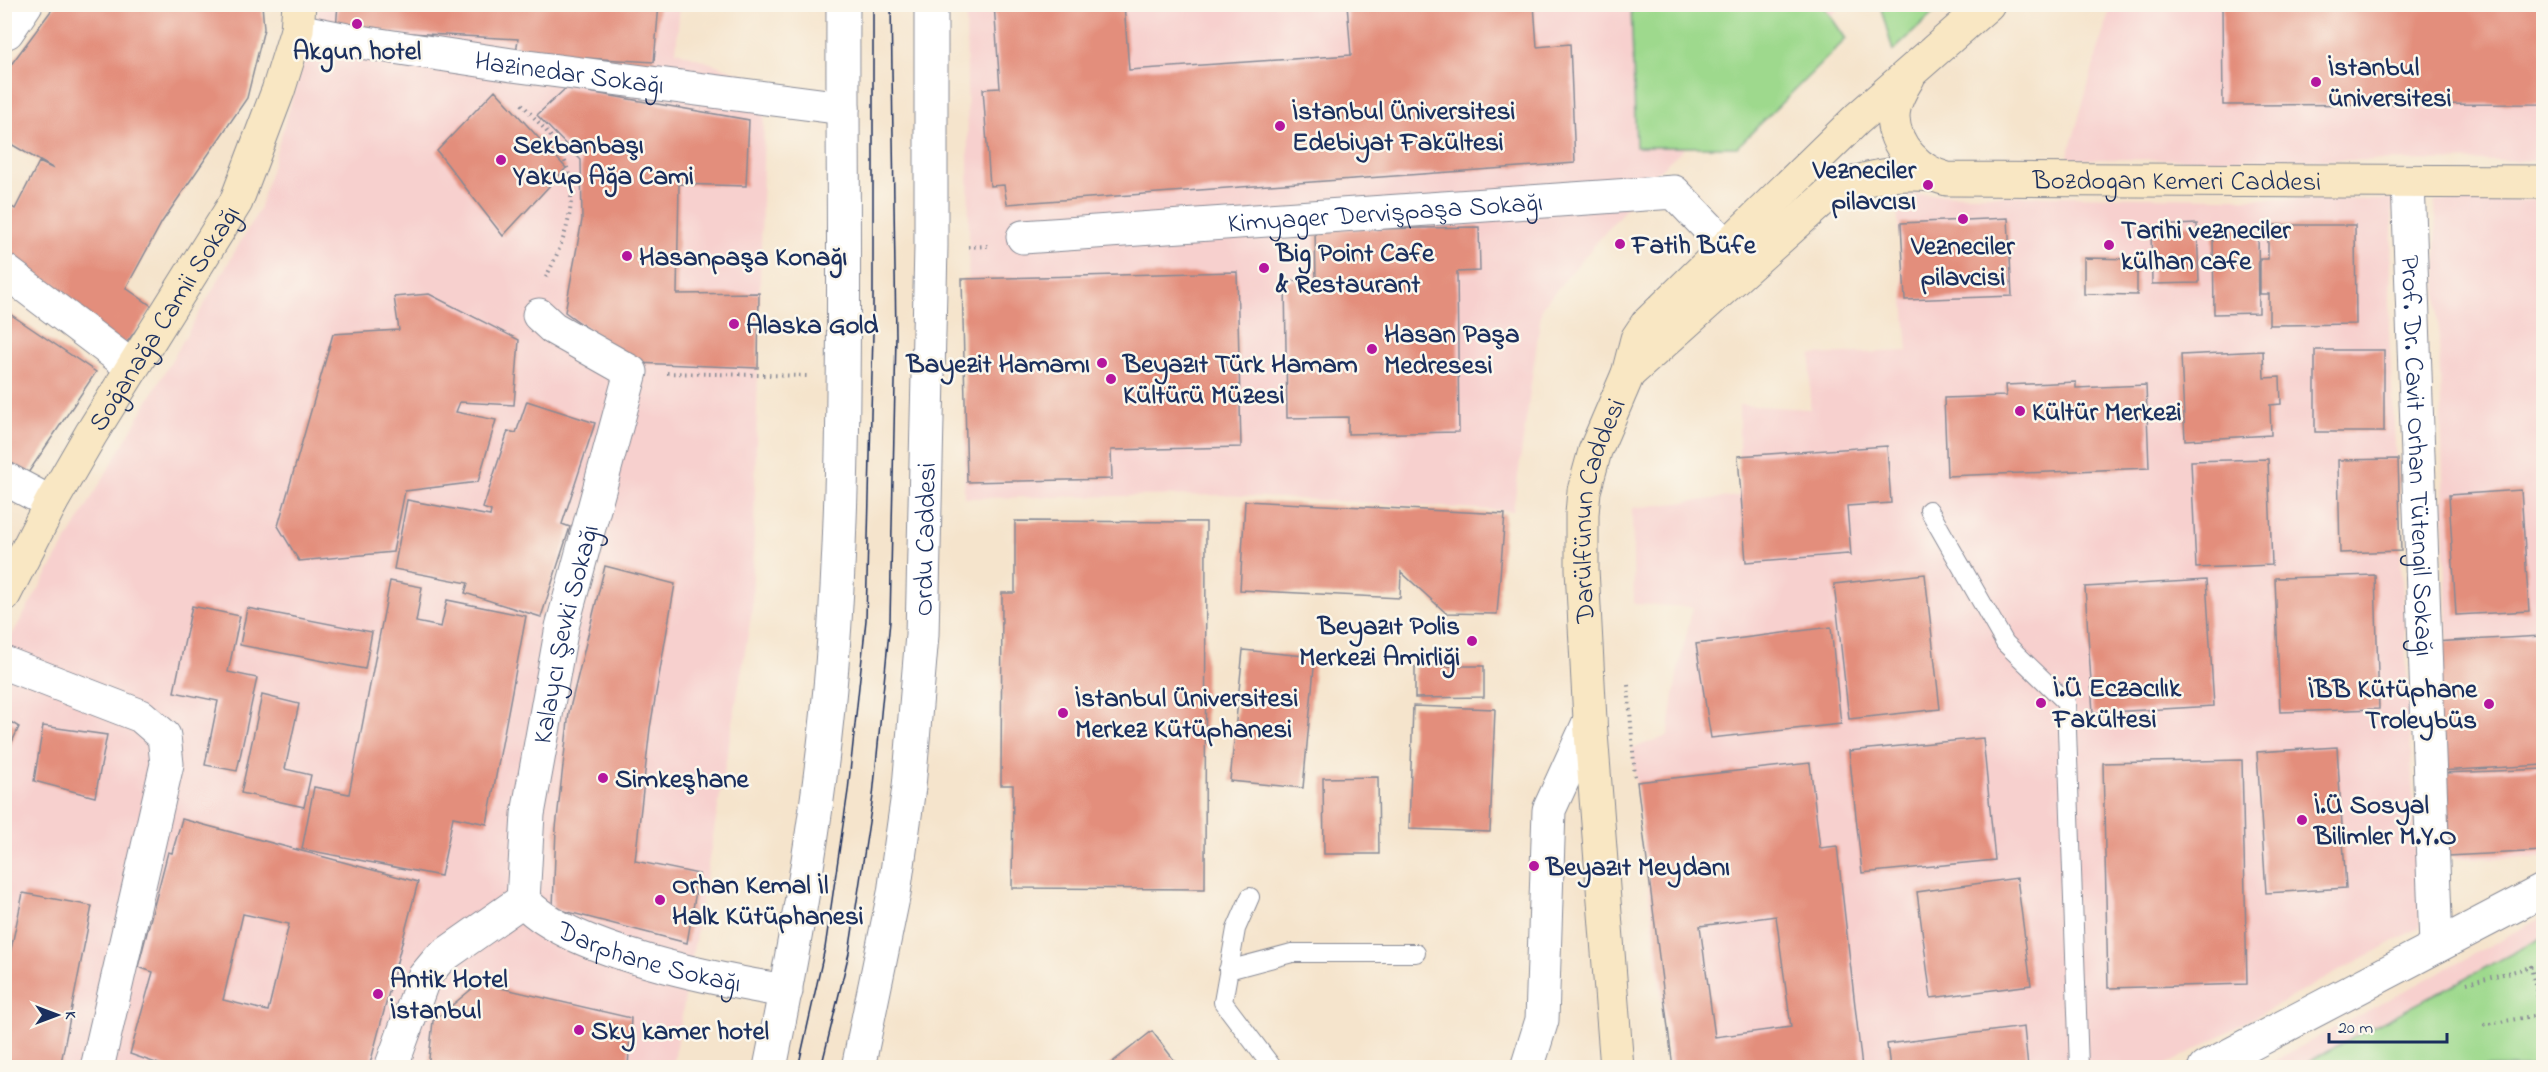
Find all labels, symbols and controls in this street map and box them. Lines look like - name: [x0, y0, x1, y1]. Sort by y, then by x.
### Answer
- marker: Akgun hotel: [350, 17, 364, 31]
- place label: Akgun hotel: [293, 33, 421, 73]
- street label: Hazinedar Sokağı: [472, 43, 666, 107]
- place label: İstanbul üniversitesi: [2328, 49, 2452, 119]
- marker: İstanbul üniversitesi: [2309, 75, 2323, 89]
- place label: İstanbul Üniversitesi Edebiyat Fakültesi: [1292, 93, 1515, 163]
- marker: İstanbul Üniversitesi Edebiyat Fakültesi: [1273, 119, 1287, 133]
- place label: Sekbanbaşı Yakup Ağa Cami: [512, 127, 694, 198]
- place label: Vezneciler pilavcısı: [1812, 152, 1917, 222]
- marker: Sekbanbaşı Yakup Ağa Cami: [494, 153, 508, 167]
- street label: Bozdogan Kemeri Caddesi: [2032, 162, 2321, 203]
- marker: Vezneciler pilavcısı: [1921, 178, 1935, 192]
- street label: Kimyager Dervişpaşa Sokağı: [1226, 184, 1544, 245]
- street label: Soğanağa Camii Sokağı: [80, 198, 251, 440]
- marker: Vezneciler pilavcisi: [1956, 212, 1970, 226]
- place label: Tarihi vezneciler külhan cafe: [2121, 212, 2291, 282]
- place label: Fatih Büfe: [1630, 227, 1757, 266]
- place label: Vezneciler pilavcisi: [1910, 228, 2015, 298]
- place label: Big Point Cafe & Restaurant: [1274, 235, 1435, 305]
- marker: Fatih Büfe: [1613, 237, 1627, 251]
- marker: Tarihi vezneciler külhan cafe: [2102, 238, 2116, 252]
- place label: Hasanpaşa Konağı: [639, 239, 847, 279]
- marker: Hasanpaşa Konağı: [620, 249, 634, 263]
- street label: Prof. Dr. Cavit Orhan Tütengil Sokağı: [2389, 254, 2442, 657]
- marker: Big Point Cafe & Restaurant: [1257, 261, 1271, 275]
- place label: Alaska Gold: [746, 307, 879, 346]
- place label: Hasan Paşa Medresesi: [1384, 316, 1520, 386]
- marker: Alaska Gold: [727, 317, 741, 331]
- marker: Hasan Paşa Medresesi: [1365, 342, 1379, 356]
- place label: Bayezit Hamamı: [905, 346, 1090, 385]
- place label: Beyazıt Türk Hamam Kültürü Müzesi: [1121, 346, 1358, 416]
- marker: Bayezit Hamamı: [1095, 356, 1109, 370]
- marker: Beyazıt Türk Hamam Kültürü Müzesi: [1104, 372, 1118, 386]
- street label: Darülfünun Caddesi: [1565, 393, 1637, 625]
- place label: Kültür Merkezi: [2032, 394, 2182, 433]
- marker: Kültür Merkezi: [2013, 404, 2027, 418]
- street label: Ordu Caddesi: [905, 462, 948, 617]
- street label: Kalaycı Şevki Sokağı: [524, 521, 611, 747]
- place label: Beyazıt Polis Merkezi Amirliği: [1299, 608, 1460, 679]
- marker: Beyazıt Polis Merkezi Amirliği: [1465, 634, 1479, 648]
- place label: İ.Ü Eczacılık Fakültesi: [2051, 670, 2182, 740]
- place label: İBB Kütüphane Troleybüs: [2308, 671, 2478, 741]
- place label: İstanbul Üniversitesi Merkez Kütüphanesi: [1075, 680, 1298, 750]
- marker: İ.Ü Eczacılık Fakültesi: [2034, 696, 2048, 710]
- marker: İBB Kütüphane Troleybüs: [2482, 697, 2496, 711]
- marker: İstanbul Üniversitesi Merkez Kütüphanesi: [1056, 706, 1070, 720]
- place label: Simkeşhane: [615, 761, 750, 800]
- marker: Simkeşhane: [596, 771, 610, 785]
- place label: İ.Ü Sosyal Bilimler M.Y.O: [2312, 787, 2457, 857]
- marker: İ.Ü Sosyal Bilimler M.Y.O: [2295, 813, 2309, 827]
- place label: Beyazıt Meydanı: [1544, 849, 1730, 888]
- marker: Beyazıt Meydanı: [1527, 859, 1541, 873]
- place label: Orhan Kemal İl Halk Kütüphanesi: [672, 867, 864, 937]
- marker: Orhan Kemal İl Halk Kütüphanesi: [653, 893, 667, 907]
- street label: Darphane Sokağı: [549, 912, 744, 1005]
- place label: Antik Hotel İstanbul: [390, 961, 508, 1031]
- north arrow: [27, 985, 87, 1045]
- marker: Antik Hotel İstanbul: [371, 987, 385, 1001]
- scale bar: [2329, 1006, 2448, 1044]
- text: K: [58, 1011, 82, 1020]
- place label: Sky kamer hotel: [591, 1013, 769, 1052]
- text: 20 m: [2338, 1016, 2373, 1042]
- marker: Sky kamer hotel: [572, 1023, 586, 1037]

